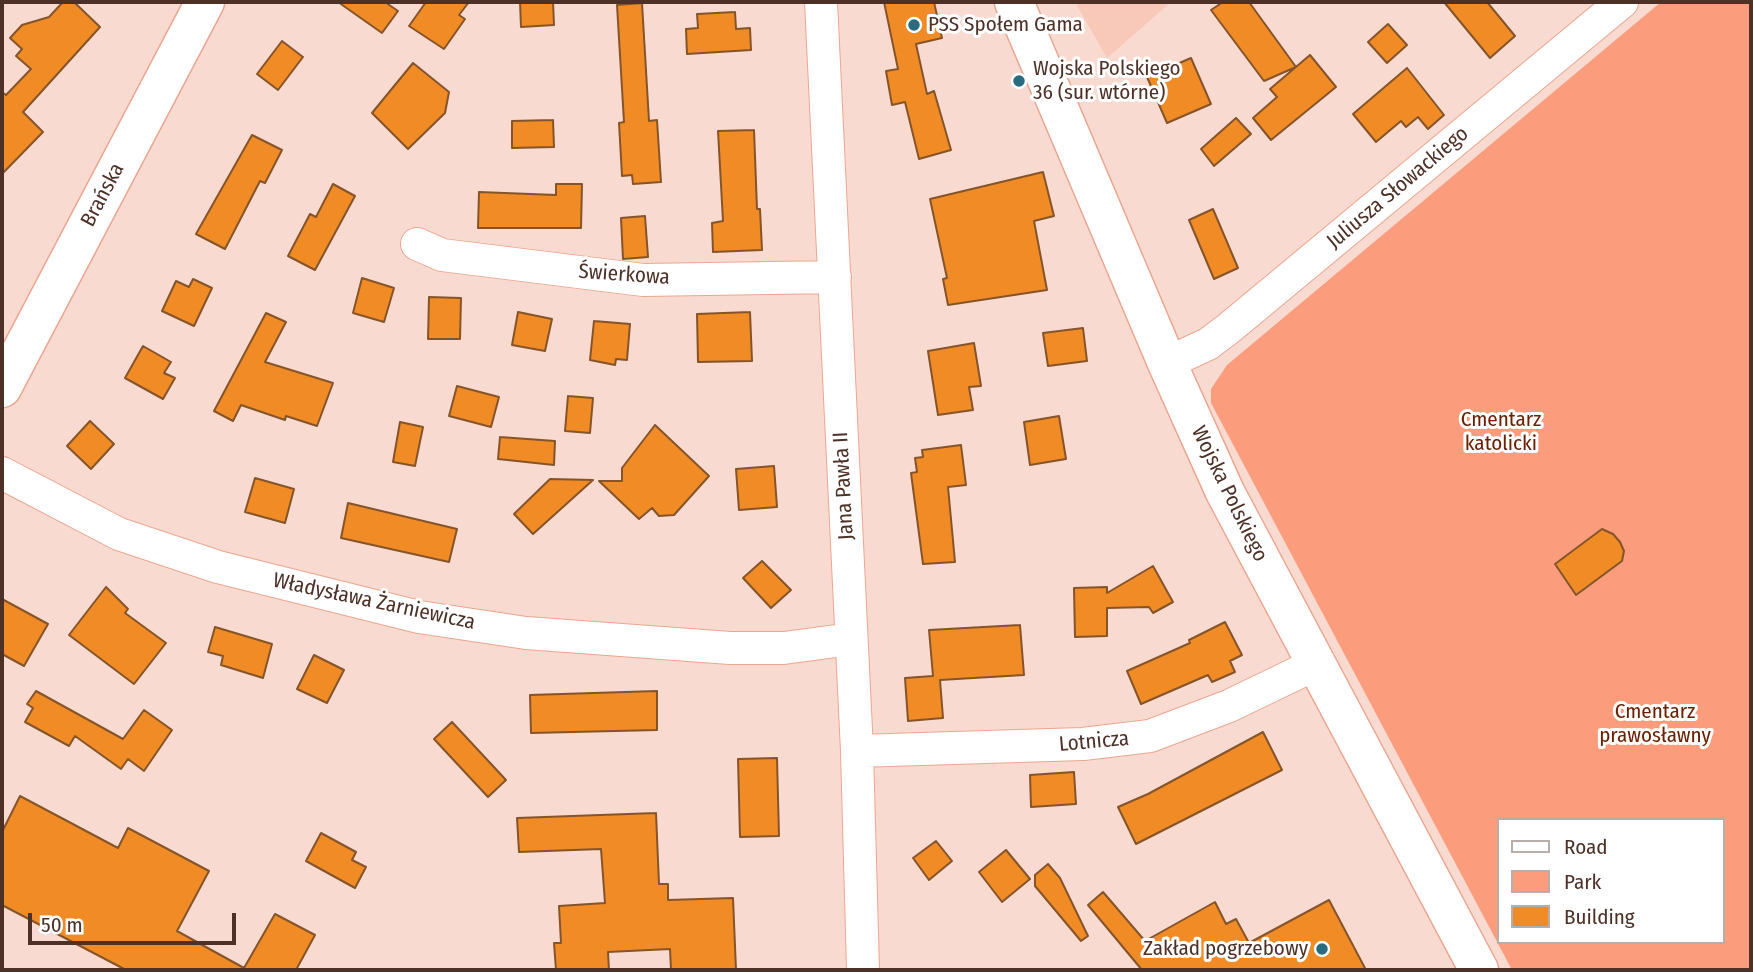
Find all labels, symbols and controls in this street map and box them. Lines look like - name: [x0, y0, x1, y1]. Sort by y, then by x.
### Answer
- place label: PSS Społem Gama: [928, 12, 1083, 38]
- marker: PSS Społem Gama: [906, 17, 922, 33]
- place label: Wojska Polskiego 36 (sur. wtórne): [1033, 56, 1180, 106]
- marker: Wojska Polskiego 36 (sur. wtórne): [1011, 73, 1027, 89]
- street label: Juliusza Słowackiego: [1322, 121, 1474, 255]
- street label: Brańska: [76, 159, 130, 231]
- street label: Świerkowa: [577, 259, 671, 291]
- park label: Cmentarz katolicki: [1461, 407, 1541, 457]
- street label: Wojska Polskiego: [1185, 422, 1273, 566]
- street label: Jana Pawła II: [829, 431, 859, 541]
- street label: Władysława Żarniewicza: [271, 568, 477, 636]
- park label: Cmentarz prawosławny: [1599, 699, 1711, 749]
- street label: Lotnicza: [1058, 726, 1130, 758]
- legend: [1498, 818, 1725, 944]
- text: Road: [1564, 834, 1608, 860]
- text: Park: [1564, 869, 1601, 895]
- scale bar: [32, 898, 240, 942]
- text: Building: [1564, 904, 1635, 930]
- text: 50 m: [41, 912, 83, 938]
- place label: Zakład pogrzebowy: [1143, 936, 1308, 962]
- marker: Zakład pogrzebowy: [1314, 941, 1330, 957]

